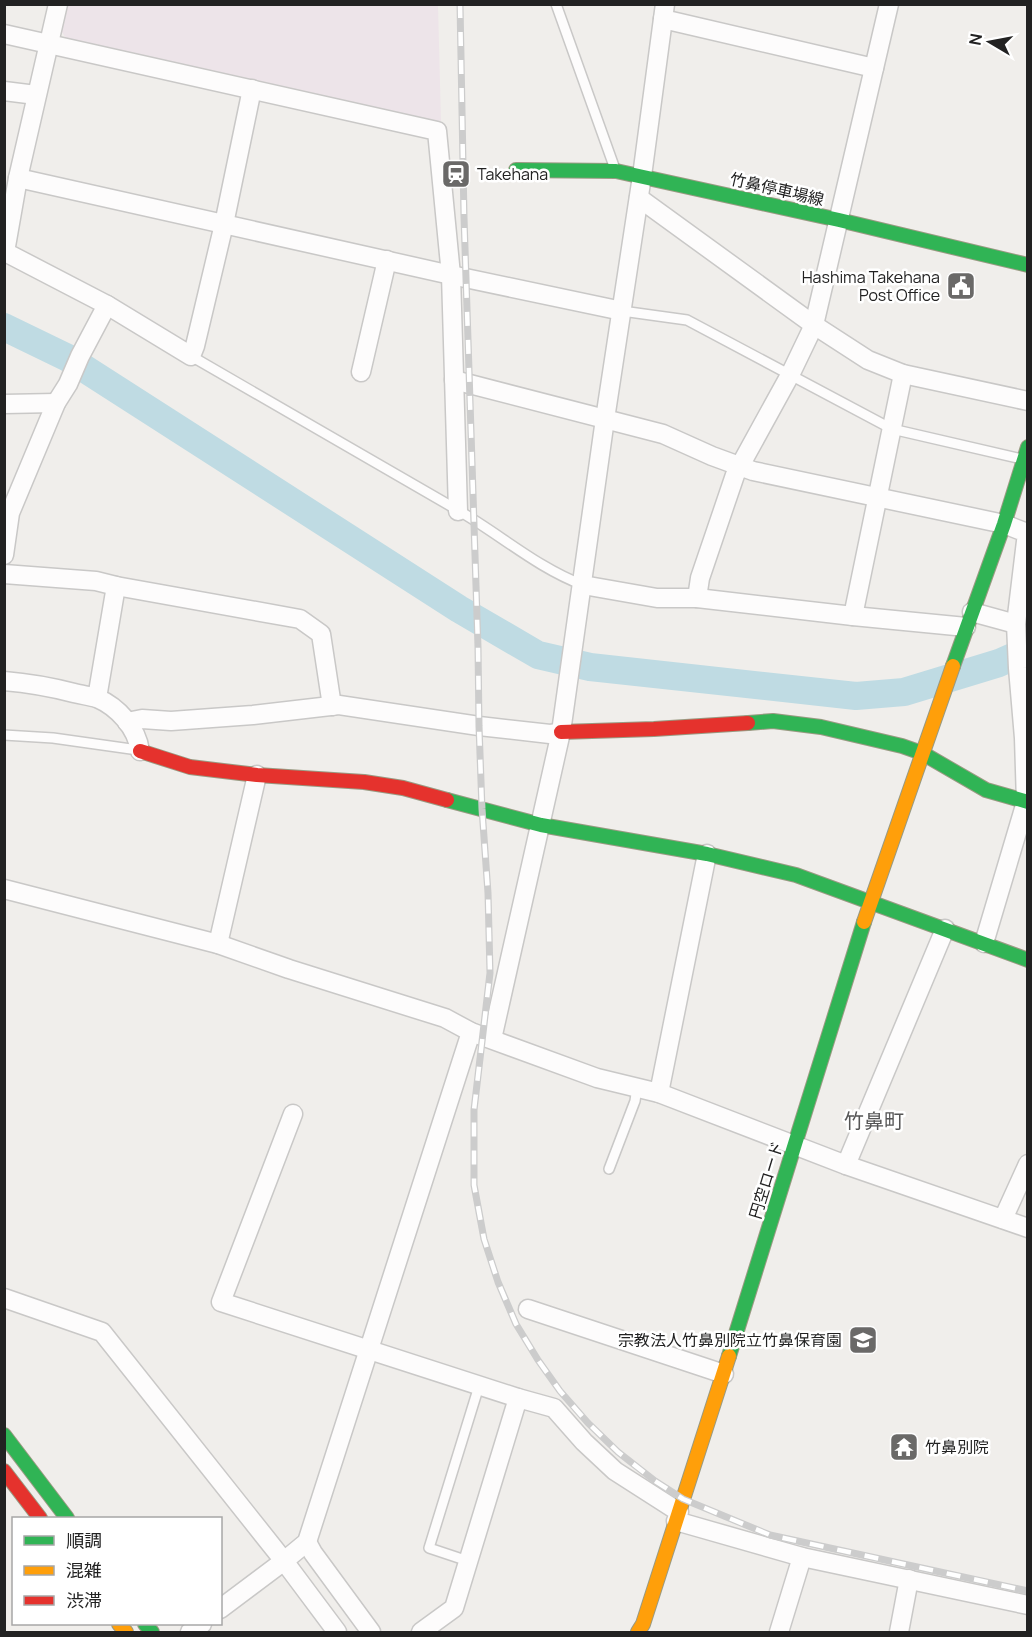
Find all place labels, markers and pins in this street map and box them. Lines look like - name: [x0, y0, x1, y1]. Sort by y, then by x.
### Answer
- station icon: Takehana: [440, 158, 472, 190]
- place label: Takehana: [477, 163, 548, 185]
- place label: Hashima Takehana Post Office: [802, 266, 940, 306]
- public building icon: Hashima Takehana Post Office: [945, 270, 977, 302]
- school or university icon: 宗教法人竹鼻別院立竹鼻保育園: [847, 1324, 879, 1356]
- place label: 宗教法人竹鼻別院立竹鼻保育園: [618, 1329, 842, 1351]
- temple icon: 竹鼻別院: [888, 1431, 920, 1463]
- place label: 竹鼻別院: [925, 1436, 989, 1458]

